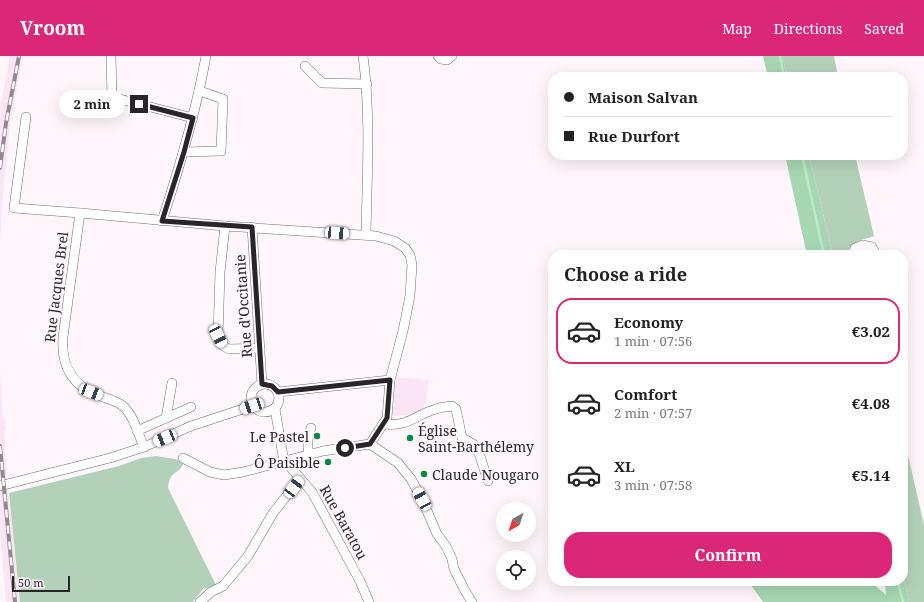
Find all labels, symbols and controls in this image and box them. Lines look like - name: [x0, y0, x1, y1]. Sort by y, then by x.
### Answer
- text: Vroom: [20, 15, 85, 41]
- text: Map: [722, 19, 752, 38]
- text: Directions: [774, 19, 842, 38]
- text: Saved: [864, 19, 904, 38]
- text: Maison Salvan: [588, 87, 698, 107]
- callout: 2 min: [59, 90, 125, 118]
- text: 2 min: [74, 95, 110, 113]
- route end: [130, 95, 148, 113]
- text: Rue Durfort: [588, 126, 680, 146]
- car: [325, 226, 349, 240]
- street label: Rue Jacques Brel: [40, 230, 72, 343]
- street label: Rue d'Occitanie: [230, 254, 256, 358]
- text: Choose a ride: [564, 262, 687, 286]
- text: Economy: [614, 312, 683, 332]
- icon: car: [566, 313, 602, 349]
- text: €3.02: [852, 321, 890, 341]
- car: [207, 323, 229, 349]
- text: 1 min · 07:56: [614, 332, 692, 350]
- car: [78, 382, 104, 402]
- text: Comfort: [614, 384, 677, 404]
- icon: car: [566, 385, 602, 421]
- text: €4.08: [852, 393, 890, 413]
- car: [239, 397, 265, 415]
- text: 2 min · 07:57: [614, 404, 692, 422]
- place label: Église Saint-Barthélemy: [418, 421, 534, 456]
- place label: Le Pastel: [250, 427, 310, 446]
- car: [152, 428, 178, 448]
- marker: Le Pastel: [312, 431, 322, 441]
- marker: Église Saint-Barthélemy: [405, 433, 415, 443]
- route start: [336, 439, 354, 457]
- place label: Ô Paisible: [254, 453, 320, 472]
- text: XL: [614, 456, 635, 476]
- marker: Ô Paisible: [323, 457, 333, 467]
- icon: car: [566, 457, 602, 493]
- place label: Claude Nougaro: [432, 465, 539, 484]
- text: €5.14: [852, 465, 890, 485]
- marker: Claude Nougaro: [419, 469, 429, 479]
- car: [282, 474, 306, 500]
- text: 3 min · 07:58: [614, 476, 692, 494]
- street label: Rue Baratou: [316, 481, 372, 563]
- car: [411, 486, 433, 512]
- north arrow: [496, 502, 536, 542]
- map controls: [496, 502, 536, 590]
- button: Confirm: [564, 532, 892, 578]
- button: locate: [496, 550, 536, 590]
- scale bar: [12, 574, 70, 593]
- text: 50 m: [18, 575, 44, 590]

